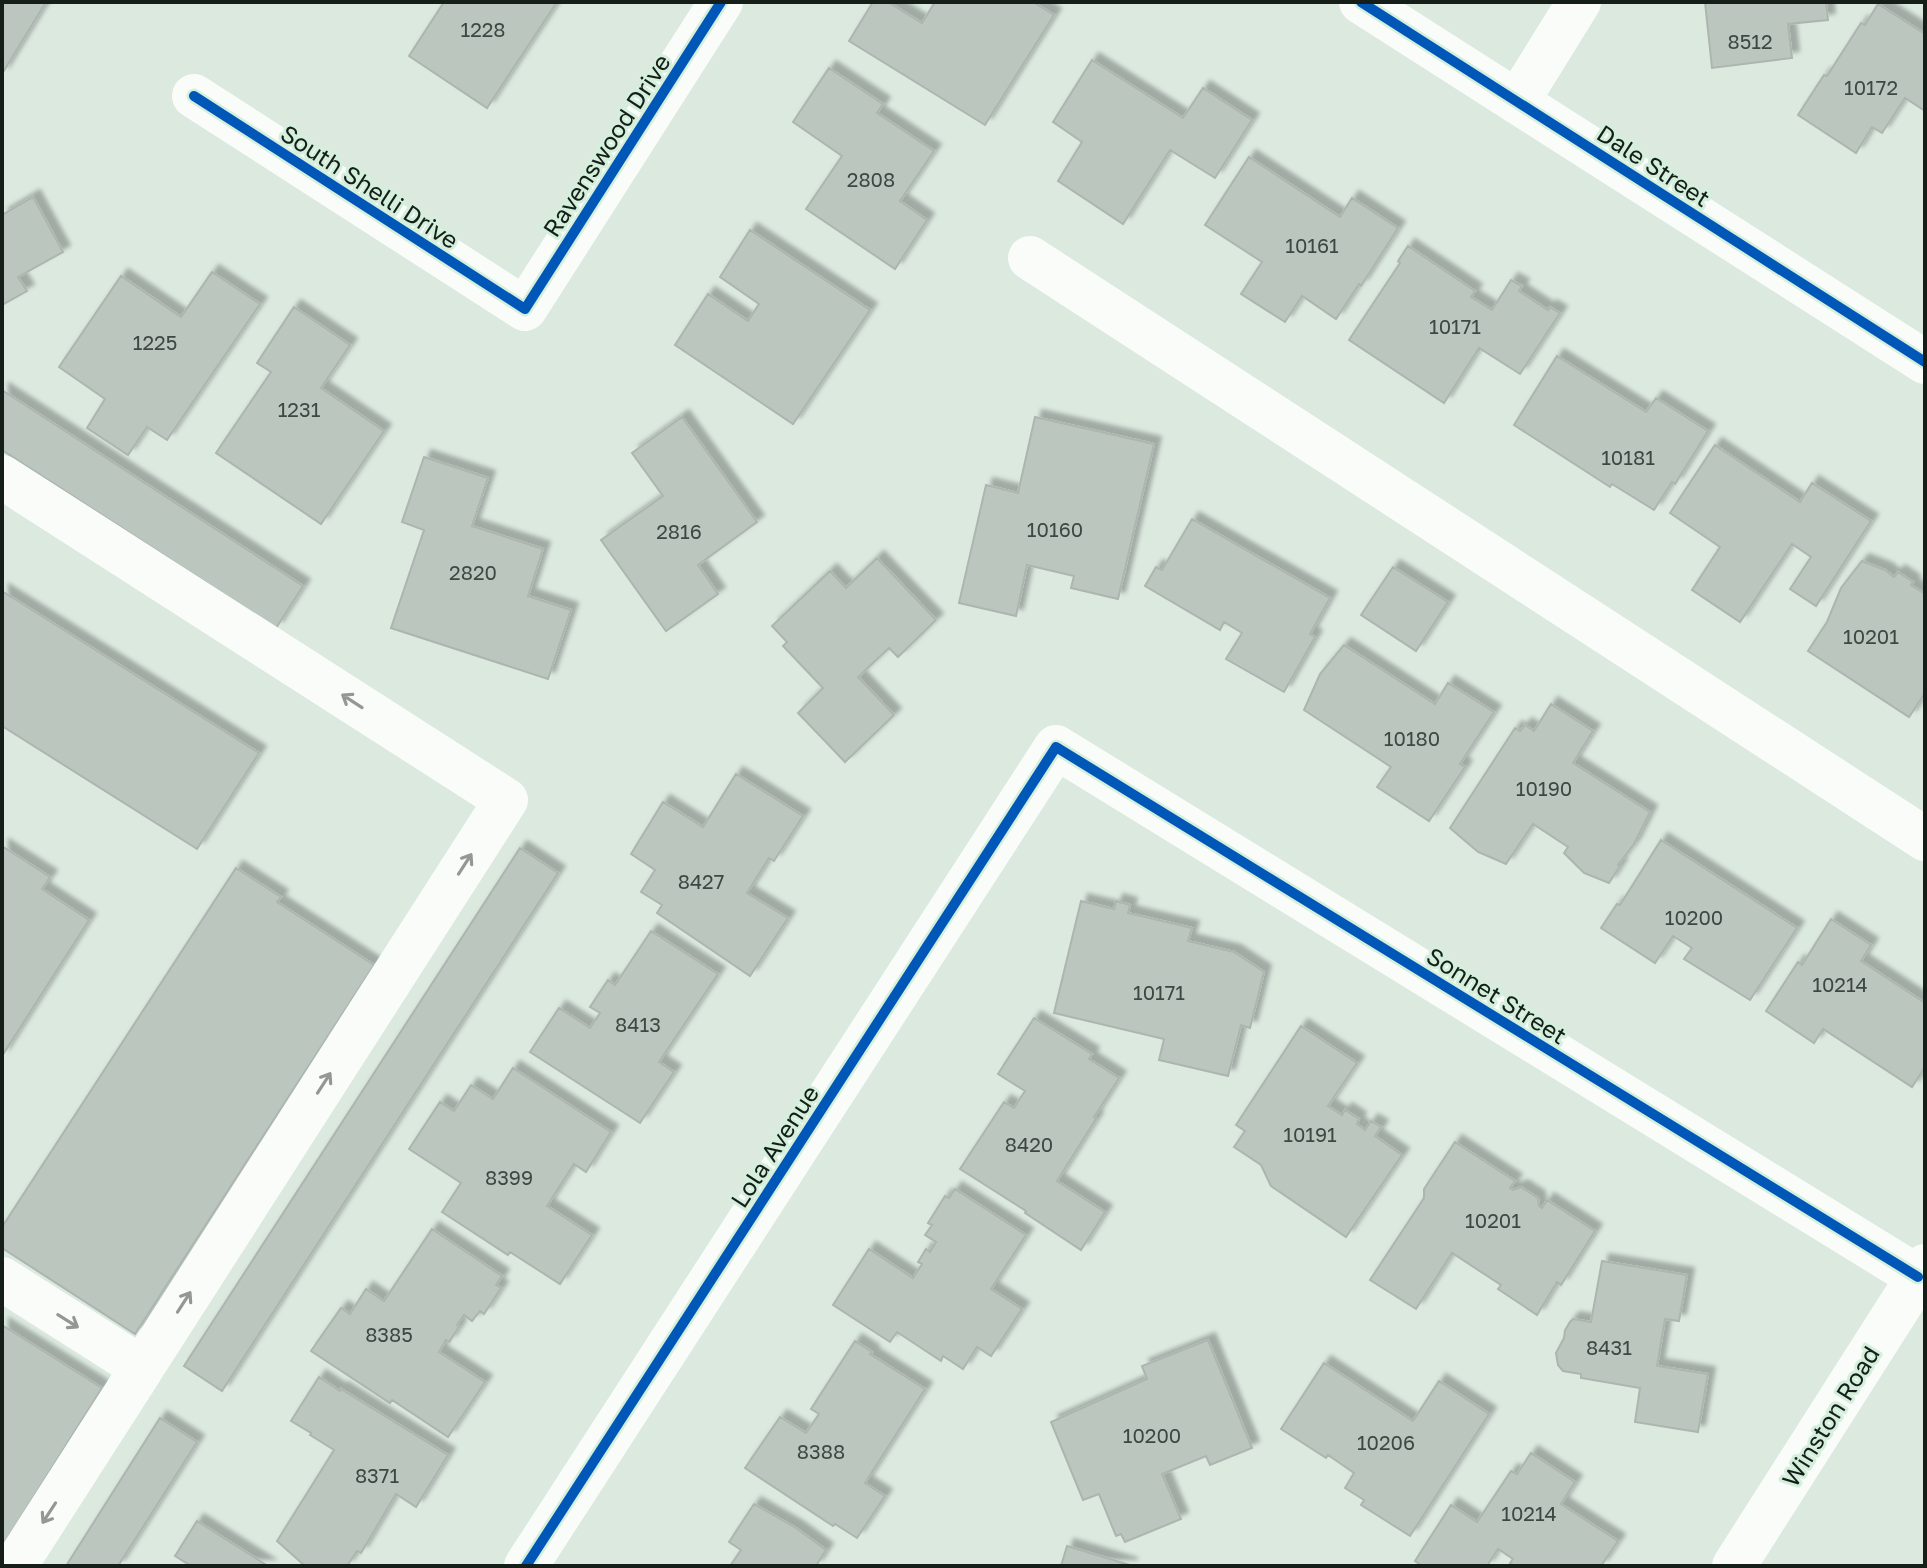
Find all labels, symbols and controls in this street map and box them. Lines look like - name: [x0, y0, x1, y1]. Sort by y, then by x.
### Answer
- house number: 1228: [460, 17, 506, 41]
- house number: 8512: [1727, 29, 1773, 53]
- street label: Ravenswood Drive: [536, 48, 676, 242]
- house number: 10172: [1844, 75, 1898, 99]
- street label: South Shelli Drive: [276, 118, 464, 254]
- street label: Dale Street: [1592, 118, 1716, 212]
- house number: 2808: [847, 167, 895, 191]
- house number: 10161: [1285, 233, 1339, 257]
- house number: 10171: [1429, 314, 1481, 338]
- house number: 1225: [133, 330, 177, 354]
- house number: 1231: [278, 397, 321, 421]
- house number: 10181: [1601, 445, 1655, 469]
- house number: 10160: [1027, 517, 1083, 541]
- house number: 2816: [656, 519, 702, 543]
- house number: 2820: [449, 560, 497, 584]
- house number: 10201: [1843, 624, 1899, 648]
- one-way arrow: [341, 692, 364, 708]
- house number: 10180: [1384, 726, 1440, 750]
- house number: 10190: [1516, 776, 1572, 800]
- one-way arrow: [457, 853, 473, 876]
- house number: 8427: [678, 869, 724, 893]
- house number: 10200: [1665, 905, 1723, 929]
- street label: Sonnet Street: [1422, 940, 1572, 1050]
- house number: 10214: [1812, 972, 1868, 996]
- house number: 10171: [1133, 980, 1185, 1004]
- house number: 8413: [615, 1012, 661, 1036]
- one-way arrow: [317, 1072, 333, 1095]
- street label: Lola Avenue: [724, 1079, 824, 1213]
- house number: 10191: [1283, 1122, 1337, 1146]
- house number: 8420: [1005, 1132, 1053, 1156]
- house number: 8399: [485, 1165, 533, 1189]
- house number: 10201: [1465, 1208, 1521, 1232]
- one-way arrow: [176, 1291, 192, 1314]
- one-way arrow: [56, 1313, 79, 1329]
- house number: 8385: [365, 1322, 413, 1346]
- house number: 8431: [1586, 1335, 1632, 1359]
- street label: Winston Road: [1775, 1340, 1885, 1492]
- house number: 10200: [1123, 1423, 1181, 1447]
- house number: 10206: [1357, 1430, 1415, 1454]
- house number: 8388: [797, 1439, 845, 1463]
- house number: 8371: [355, 1463, 399, 1487]
- one-way arrow: [40, 1501, 57, 1523]
- house number: 10214: [1501, 1501, 1557, 1525]

